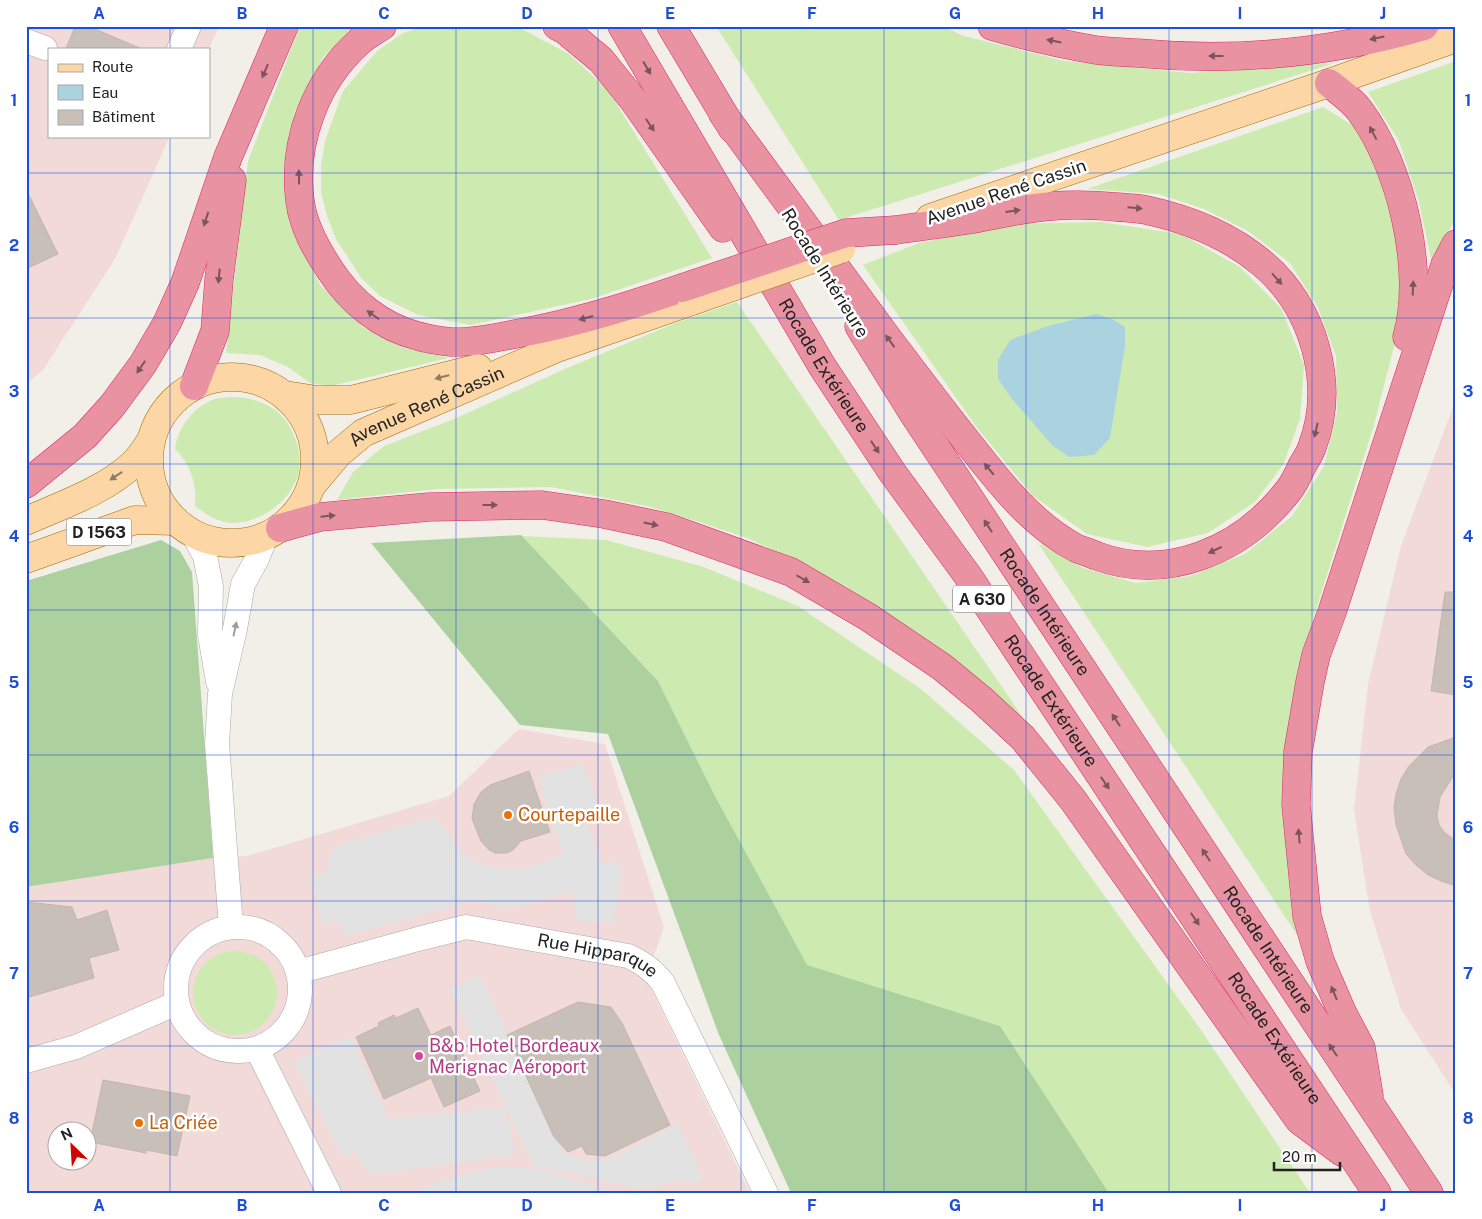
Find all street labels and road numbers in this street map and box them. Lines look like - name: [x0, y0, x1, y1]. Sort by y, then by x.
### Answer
- street label: Avenue René Cassin: [923, 154, 1089, 229]
- street label: Rocade Intérieure: [777, 204, 874, 341]
- street label: Rocade Extérieure: [775, 295, 874, 436]
- street label: Avenue René Cassin: [344, 361, 507, 451]
- road number: D 1563: [66, 518, 132, 546]
- street label: Rocade Intérieure: [995, 544, 1095, 679]
- road number: A 630: [953, 586, 1011, 612]
- street label: Rocade Extérieure: [1000, 631, 1102, 770]
- street label: Rocade Intérieure: [1219, 882, 1318, 1017]
- street label: Rue Hipparque: [536, 929, 663, 982]
- street label: Rocade Extérieure: [1224, 968, 1326, 1108]

